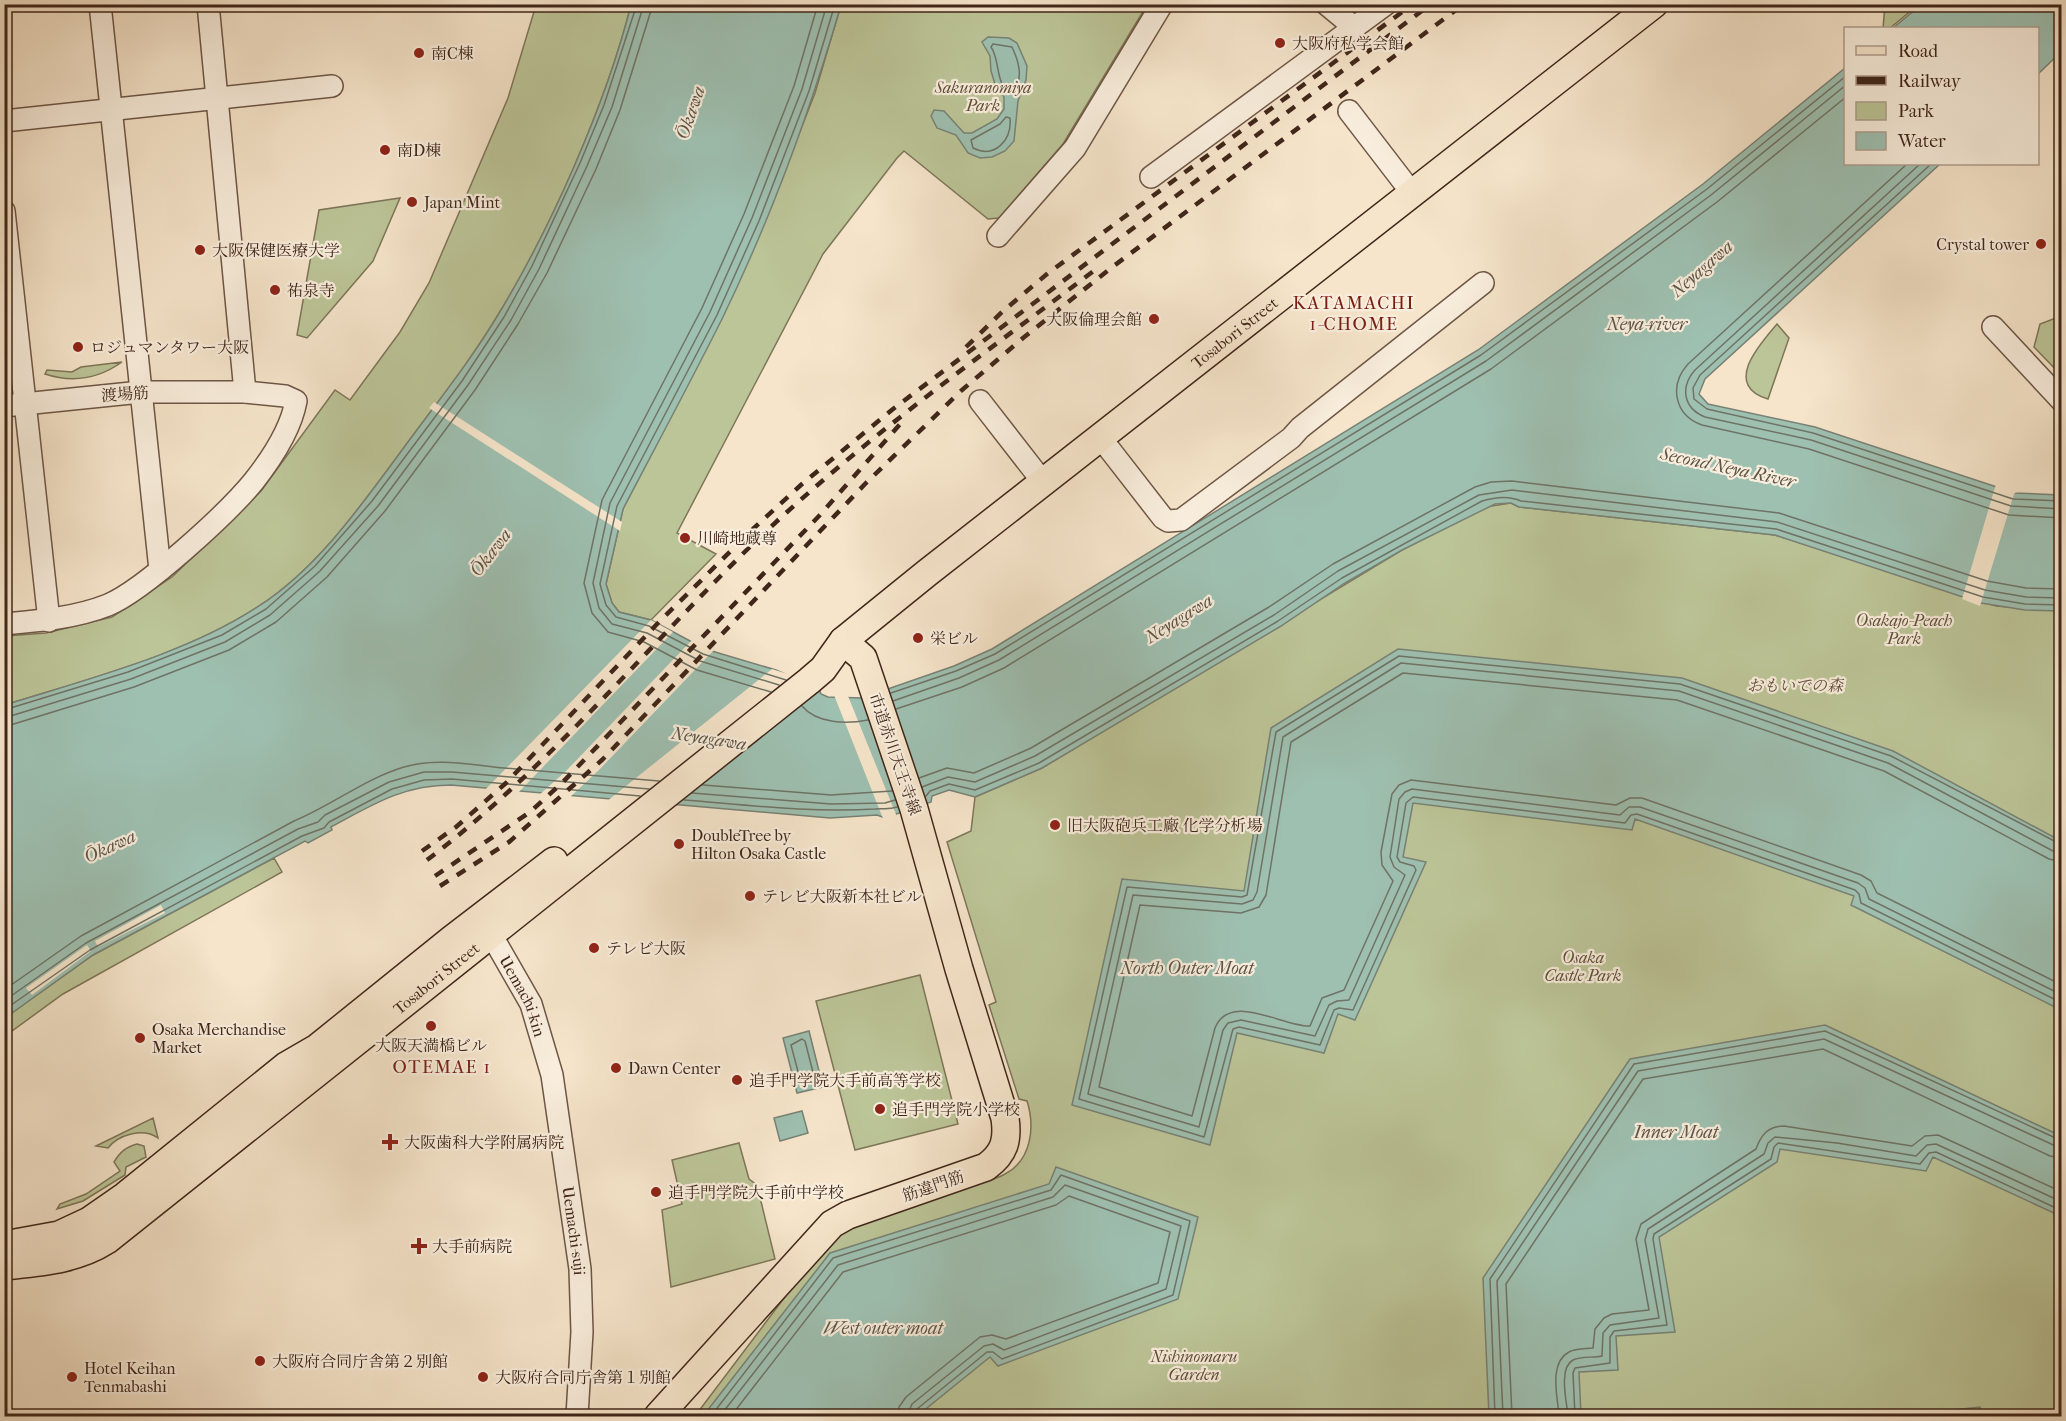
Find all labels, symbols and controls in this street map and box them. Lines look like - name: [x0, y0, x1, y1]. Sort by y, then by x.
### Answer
- legend: [1844, 27, 2039, 165]
- place label: 大阪府私学会館: [1292, 34, 1404, 53]
- marker: 大阪府私学会館: [1273, 36, 1287, 50]
- text: Road: [1898, 41, 1938, 62]
- place label: 南C棟: [431, 44, 474, 63]
- marker: 南C棟: [412, 46, 426, 60]
- text: Railway: [1898, 71, 1962, 92]
- park label: Sakuranomiya Park: [934, 78, 1031, 115]
- water label: Ōkawa: [672, 84, 710, 142]
- text: Park: [1898, 101, 1935, 122]
- text: Water: [1897, 131, 1946, 152]
- place label: 南D棟: [397, 141, 441, 160]
- marker: 南D棟: [378, 143, 392, 157]
- place label: Japan Mint: [422, 193, 500, 212]
- marker: Japan Mint: [405, 195, 419, 209]
- place label: Crystal tower: [1936, 235, 2029, 254]
- water label: Neyagawa: [1666, 236, 1737, 302]
- marker: Crystal tower: [2034, 237, 2048, 251]
- place label: 大阪保健医療大学: [212, 241, 340, 260]
- marker: 大阪保健医療大学: [193, 243, 207, 257]
- place label: 祐泉寺: [287, 281, 335, 300]
- marker: 祐泉寺: [268, 283, 282, 297]
- street label: Tosabori Street: [1187, 293, 1282, 372]
- district label: KATAMACHI 1-CHOME: [1293, 293, 1415, 335]
- place label: 大阪倫理会館: [1046, 310, 1142, 329]
- marker: 大阪倫理会館: [1147, 312, 1161, 326]
- water label: Neya-river: [1606, 314, 1689, 335]
- place label: ロジュマンタワー大阪: [90, 338, 249, 357]
- marker: ロジュマンタワー大阪: [71, 340, 85, 354]
- street label: 渡場筋: [100, 383, 150, 405]
- water label: Second Neya River: [1658, 443, 1799, 493]
- water label: Ōkawa: [466, 525, 516, 581]
- place label: 川崎地蔵尊: [697, 529, 777, 548]
- marker: 川崎地蔵尊: [678, 531, 692, 545]
- water label: Neyagawa: [1141, 590, 1217, 648]
- park label: Osakajo-Peach Park: [1856, 611, 1952, 648]
- place label: 栄ビル: [930, 629, 978, 648]
- marker: 栄ビル: [911, 631, 925, 645]
- park label: おもいでの森: [1747, 676, 1845, 695]
- street label: 市道赤川天王寺線: [865, 690, 925, 818]
- water label: Neyagawa: [669, 723, 748, 755]
- place label: 旧大阪砲兵工廠 化学分析場: [1067, 816, 1262, 835]
- marker: 旧大阪砲兵工廠 化学分析場: [1048, 818, 1062, 832]
- water label: Ōkawa: [81, 826, 139, 868]
- place label: DoubleTree by Hilton Osaka Castle: [691, 826, 826, 863]
- marker: DoubleTree by Hilton Osaka Castle: [672, 837, 686, 851]
- place label: テレビ大阪新本社ビル: [762, 887, 922, 906]
- marker: テレビ大阪新本社ビル: [743, 889, 757, 903]
- street label: Tosabori Street: [389, 938, 483, 1018]
- place label: テレビ大阪: [606, 939, 686, 958]
- marker: テレビ大阪: [587, 941, 601, 955]
- park label: Osaka Castle Park: [1545, 948, 1621, 985]
- street label: Uemachi-kin: [496, 952, 550, 1040]
- water label: North Outer Moat: [1119, 958, 1255, 979]
- marker: 大阪天満橋ビル: [424, 1019, 438, 1033]
- place label: Osaka Merchandise Market: [152, 1020, 286, 1057]
- marker: Osaka Merchandise Market: [133, 1031, 147, 1045]
- place label: 大阪天満橋ビル: [375, 1036, 487, 1055]
- district label: OTEMAE 1: [393, 1057, 491, 1078]
- place label: Dawn Center: [628, 1059, 720, 1078]
- marker: Dawn Center: [609, 1061, 623, 1075]
- place label: 追手門学院大手前高等学校: [749, 1071, 941, 1090]
- marker: 追手門学院大手前高等学校: [730, 1073, 744, 1087]
- place label: 追手門学院小学校: [892, 1100, 1020, 1119]
- marker: 追手門学院小学校: [873, 1102, 887, 1116]
- water label: Inner Moat: [1633, 1122, 1720, 1143]
- marker: 大阪歯科大学附属病院: [381, 1133, 399, 1151]
- place label: 大阪歯科大学附属病院: [404, 1133, 564, 1152]
- street label: 筋違門筋: [900, 1167, 966, 1205]
- place label: 追手門学院大手前中学校: [668, 1183, 844, 1202]
- street label: Uemachi-suji: [559, 1185, 590, 1276]
- marker: 追手門学院大手前中学校: [649, 1185, 663, 1199]
- marker: 大手前病院: [410, 1237, 428, 1255]
- place label: 大手前病院: [432, 1237, 512, 1256]
- water label: West outer moat: [823, 1318, 944, 1339]
- park label: Nishinomaru Garden: [1150, 1347, 1238, 1384]
- place label: 大阪府合同庁舎第２別館: [272, 1352, 448, 1371]
- marker: 大阪府合同庁舎第２別館: [253, 1354, 267, 1368]
- place label: Hotel Keihan Tenmabashi: [84, 1359, 176, 1396]
- place label: 大阪府合同庁舎第１別館: [495, 1368, 671, 1387]
- marker: Hotel Keihan Tenmabashi: [65, 1370, 79, 1384]
- marker: 大阪府合同庁舎第１別館: [476, 1370, 490, 1384]

